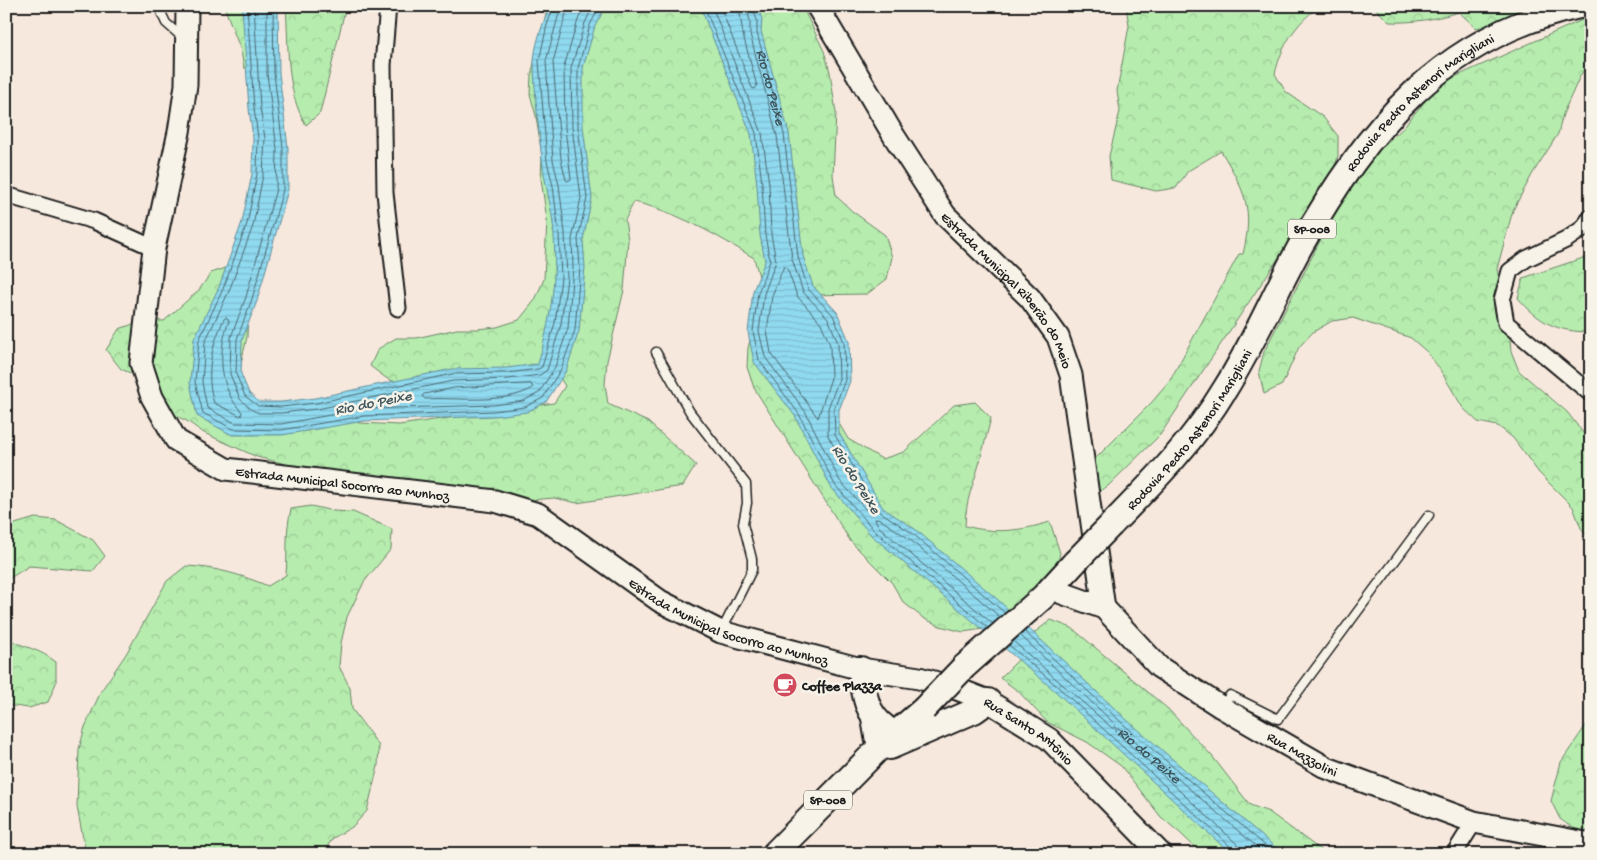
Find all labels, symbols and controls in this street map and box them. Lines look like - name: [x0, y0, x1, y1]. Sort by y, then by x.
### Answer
- street label: Rodovia Pedro Astenori Marigliani: [1344, 31, 1498, 176]
- water label: Rio do Peixe: [751, 48, 789, 129]
- street label: Estrada Municipal Riberão do Meio: [936, 210, 1074, 371]
- road number: SP-008: [1288, 220, 1336, 238]
- street label: Rodovia Pedro Astenori Marigliani: [1124, 347, 1257, 515]
- water label: Rio do Peixe: [334, 387, 414, 420]
- water label: Rio do Peixe: [827, 442, 884, 519]
- street label: Estrada Municipal Socorro ao Munhoz: [234, 464, 451, 507]
- street label: Estrada Municipal Socorro ao Munhoz: [624, 575, 830, 671]
- cafe icon: Coffee Plazza: [772, 672, 798, 698]
- place label: Coffee Plazza: [801, 679, 883, 696]
- street label: Rua Santo Antônio: [980, 694, 1076, 770]
- water label: Rio do Peixe: [1113, 724, 1185, 789]
- street label: Rua Mazzolini: [1263, 729, 1339, 782]
- road number: SP-008: [804, 790, 852, 810]

